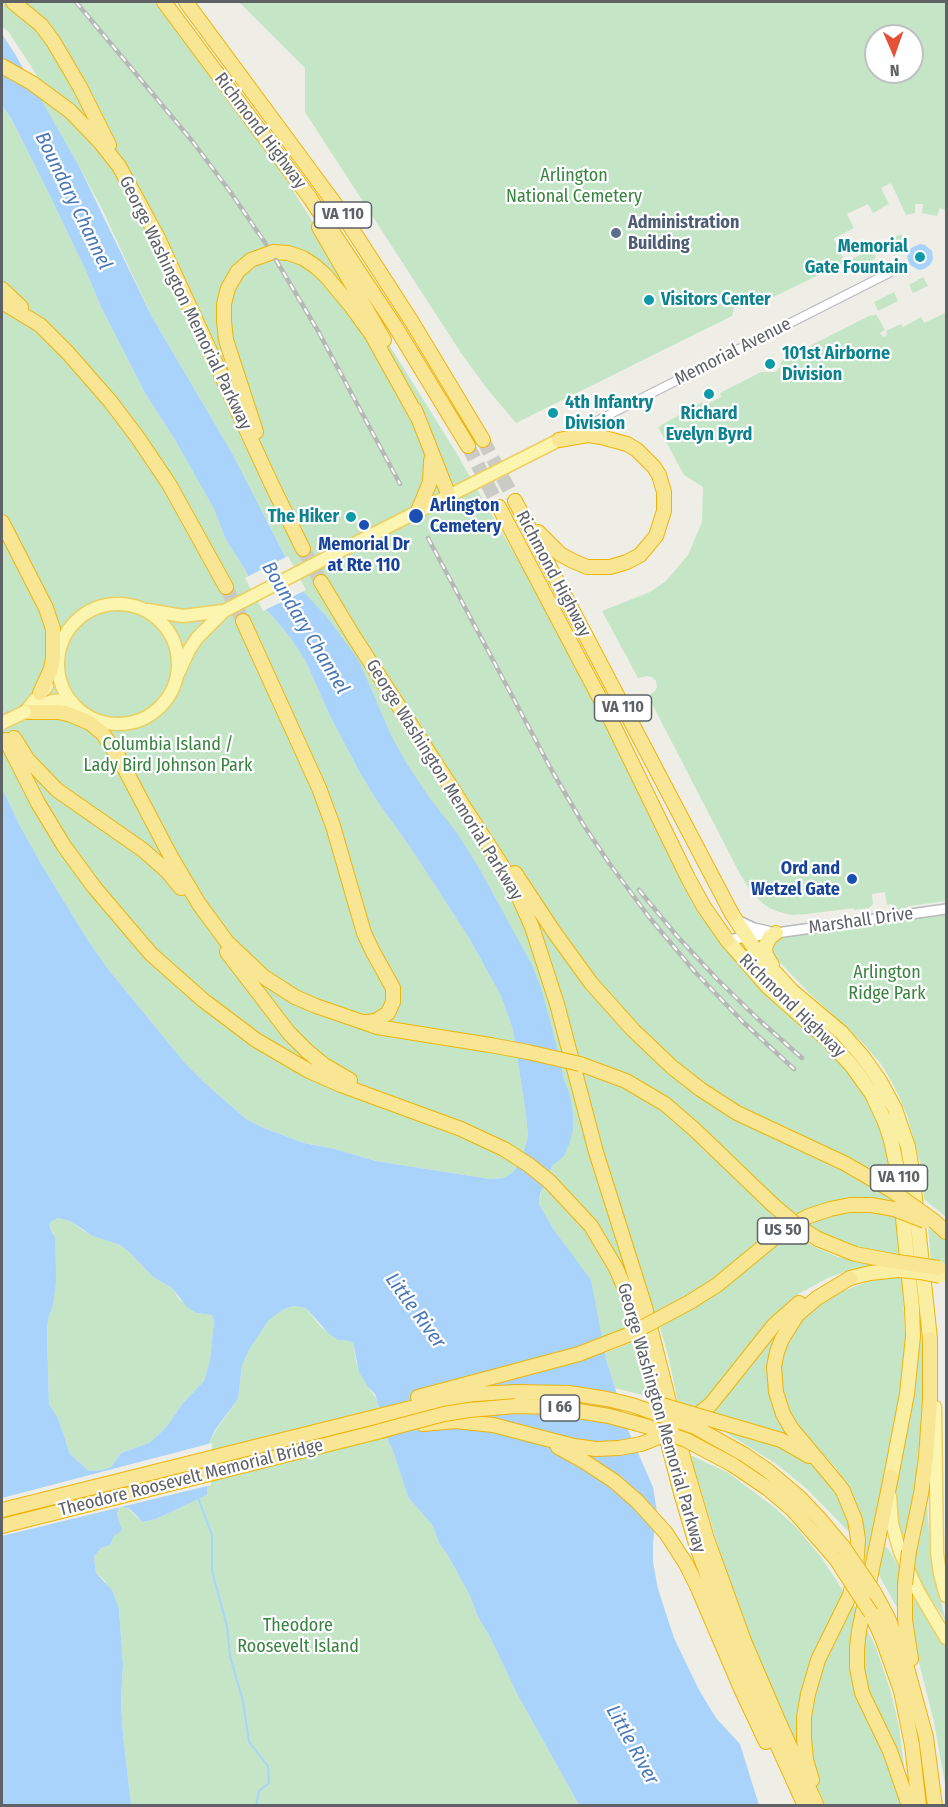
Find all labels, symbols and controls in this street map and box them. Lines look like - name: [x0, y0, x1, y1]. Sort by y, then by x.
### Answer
- north arrow: [864, 24, 924, 84]
- text: N: [889, 61, 900, 80]
- street label: Richmond Highway: [209, 69, 311, 193]
- water label: Boundary Channel: [29, 128, 117, 274]
- park label: Arlington National Cemetery: [506, 165, 642, 207]
- street label: George Washington Memorial Parkway: [114, 173, 256, 433]
- road number: VA 110: [314, 202, 372, 228]
- place label: Administration Building: [628, 212, 739, 254]
- marker: Administration Building: [609, 226, 623, 240]
- place label: Memorial Gate Fountain: [805, 236, 908, 278]
- marker: Memorial Gate Fountain: [913, 250, 927, 264]
- place label: Visitors Center: [661, 289, 771, 311]
- marker: Visitors Center: [642, 293, 656, 307]
- street label: Memorial Avenue: [671, 313, 795, 391]
- place label: 101st Airborne Division: [782, 343, 890, 386]
- marker: 101st Airborne Division: [763, 357, 777, 371]
- marker: Richard Evelyn Byrd: [702, 387, 716, 401]
- place label: 4th Infantry Division: [565, 392, 653, 434]
- place label: Richard Evelyn Byrd: [666, 403, 752, 446]
- marker: 4th Infantry Division: [546, 406, 560, 420]
- place label: Arlington Cemetery: [430, 495, 501, 538]
- place label: The Hiker: [268, 506, 339, 528]
- marker: Arlington Cemetery: [407, 507, 425, 525]
- street label: Richmond Highway: [511, 507, 595, 641]
- marker: The Hiker: [344, 510, 358, 524]
- marker: Memorial Dr at Rte 110: [357, 518, 371, 532]
- place label: Memorial Dr at Rte 110: [318, 534, 410, 576]
- water label: Boundary Channel: [256, 558, 354, 698]
- street label: George Washington Memorial Parkway: [361, 656, 527, 904]
- road number: VA 110: [594, 695, 652, 721]
- park label: Columbia Island / Lady Bird Johnson Park: [84, 734, 252, 777]
- place label: Ord and Wetzel Gate: [751, 858, 840, 900]
- marker: Ord and Wetzel Gate: [845, 872, 859, 886]
- street label: Marshall Drive: [807, 903, 915, 939]
- street label: Richmond Highway: [734, 950, 850, 1062]
- park label: Arlington Ridge Park: [848, 962, 926, 1004]
- road number: VA 110: [870, 1165, 928, 1191]
- road number: US 50: [758, 1218, 808, 1244]
- water label: Little River: [380, 1269, 450, 1353]
- street label: George Washington Memorial Parkway: [612, 1281, 710, 1555]
- road number: I 66: [540, 1395, 580, 1421]
- street label: Theodore Roosevelt Memorial Bridge: [57, 1435, 325, 1521]
- park label: Theodore Roosevelt Island: [237, 1615, 359, 1658]
- water label: Little River: [600, 1701, 664, 1789]

